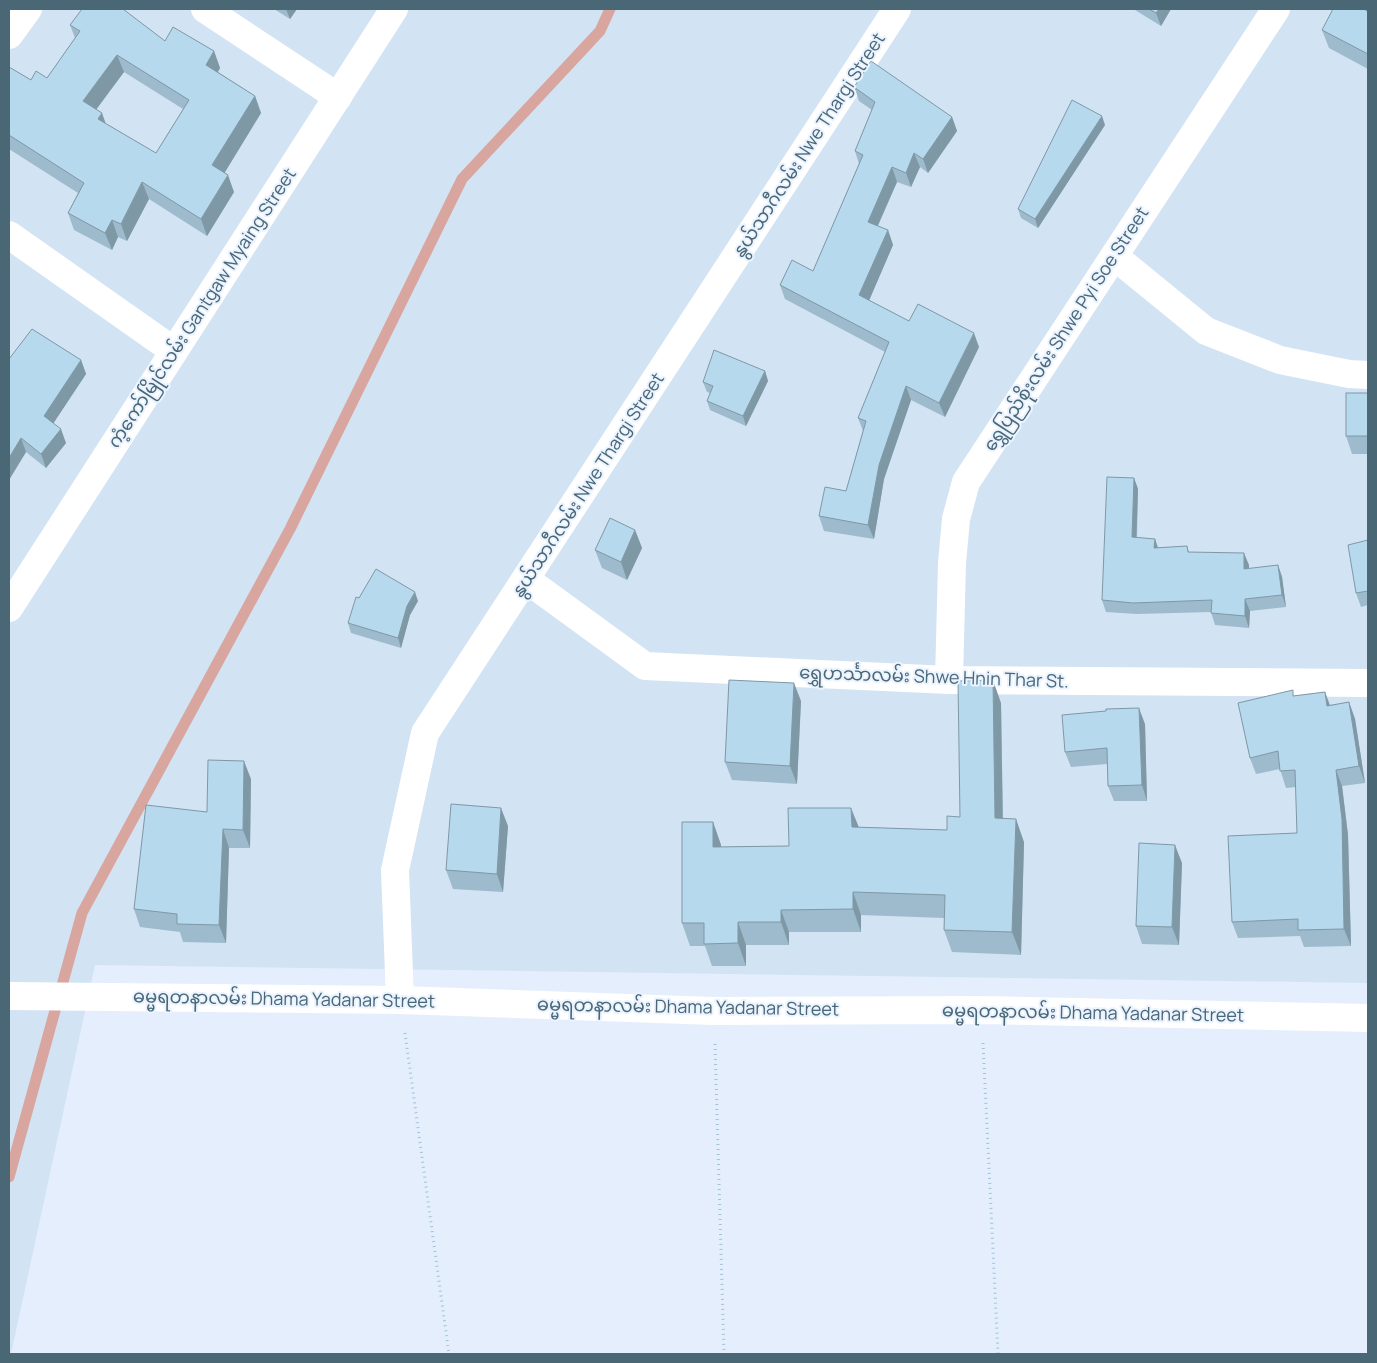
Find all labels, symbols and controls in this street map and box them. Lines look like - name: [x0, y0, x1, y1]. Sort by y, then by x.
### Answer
- street label: နွယ်သာဂီလမ်း Nwe Thargi Street: [726, 27, 893, 264]
- street label: ကံ့ကော်မြိုင်လမ်း Gantgaw Myaing Street: [101, 162, 304, 454]
- street label: ရွှေပြည်စိုးလမ်း Shwe Pyi Soe Street: [976, 201, 1157, 457]
- street label: နွယ်သာဂီလမ်း Nwe Thargi Street: [505, 367, 672, 604]
- street label: ရွှေဟင်္သာလမ်း Shwe Hnin Thar St.: [799, 659, 1069, 697]
- street label: ဓမ္မရတနာလမ်း Dhama Yadanar Street: [133, 983, 435, 1017]
- street label: ဓမ္မရတနာလမ်း Dhama Yadanar Street: [537, 991, 839, 1025]
- street label: ဓမ္မရတနာလမ်း Dhama Yadanar Street: [942, 997, 1244, 1031]

